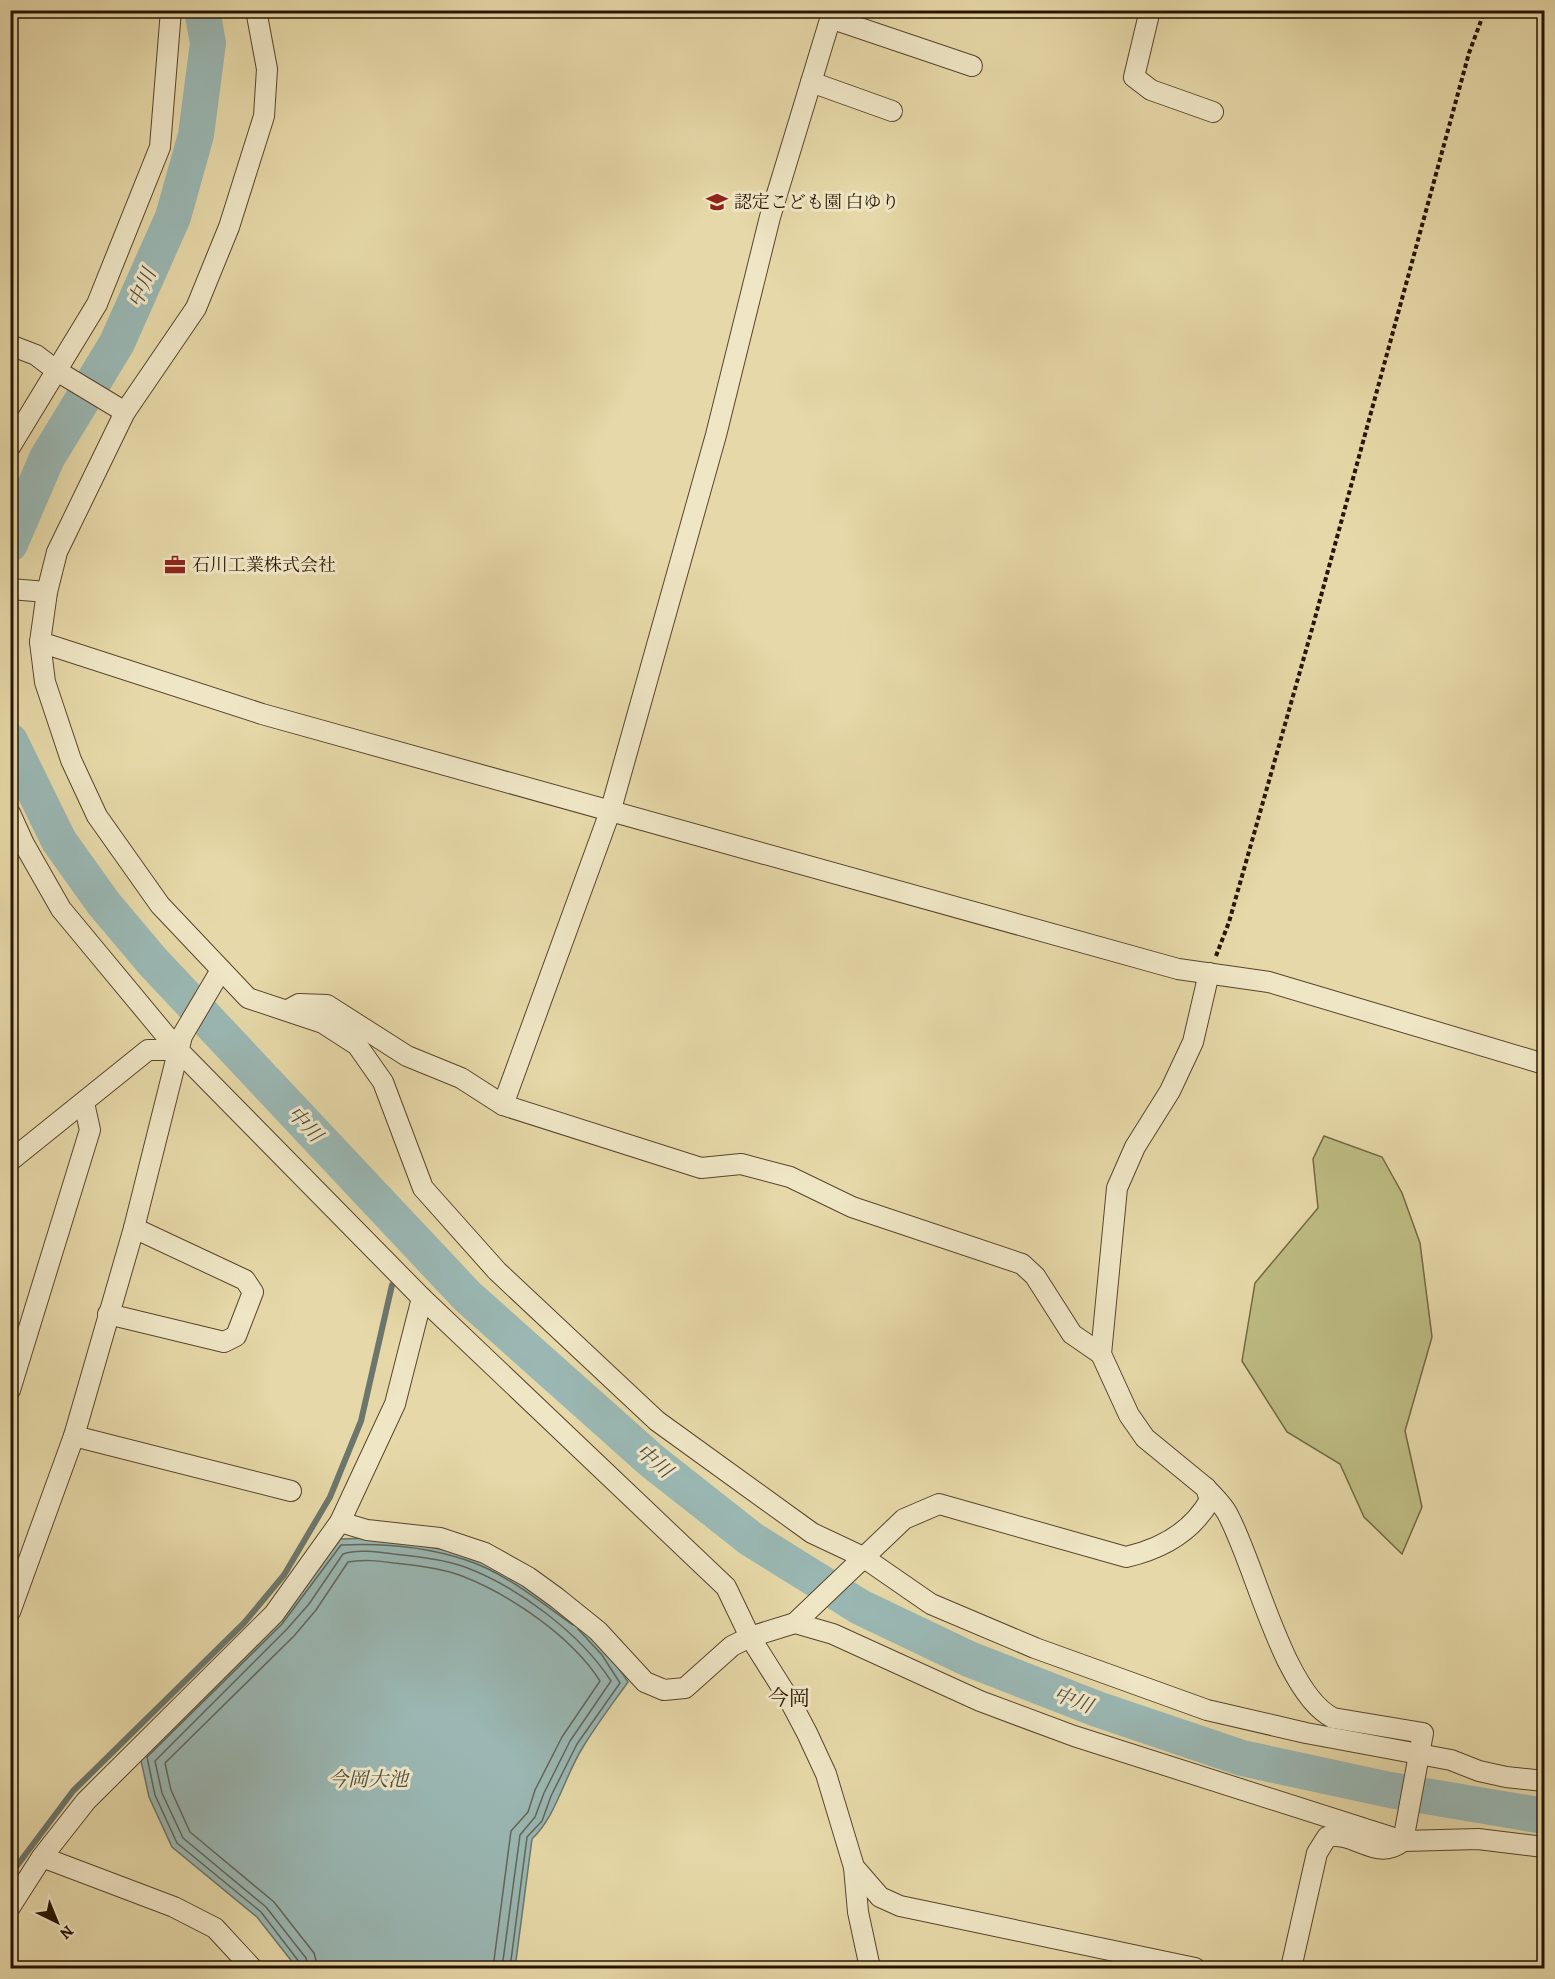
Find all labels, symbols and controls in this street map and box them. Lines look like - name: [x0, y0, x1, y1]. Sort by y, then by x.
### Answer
- school or university icon: 認定こども園 白ゆり: [705, 190, 729, 214]
- place label: 認定こども園 白ゆり: [734, 190, 900, 214]
- water label: 中川: [122, 262, 163, 312]
- office icon: 石川工業株式会社: [163, 553, 187, 577]
- place label: 石川工業株式会社: [192, 553, 336, 577]
- water label: 中川: [281, 1100, 330, 1149]
- water label: 中川: [630, 1438, 680, 1485]
- water label: 中川: [1049, 1680, 1098, 1720]
- district label: 今岡: [768, 1684, 810, 1712]
- water label: 今岡大池: [328, 1766, 410, 1793]
- north arrow: [27, 1892, 87, 1952]
- text: N: [55, 1920, 78, 1944]

